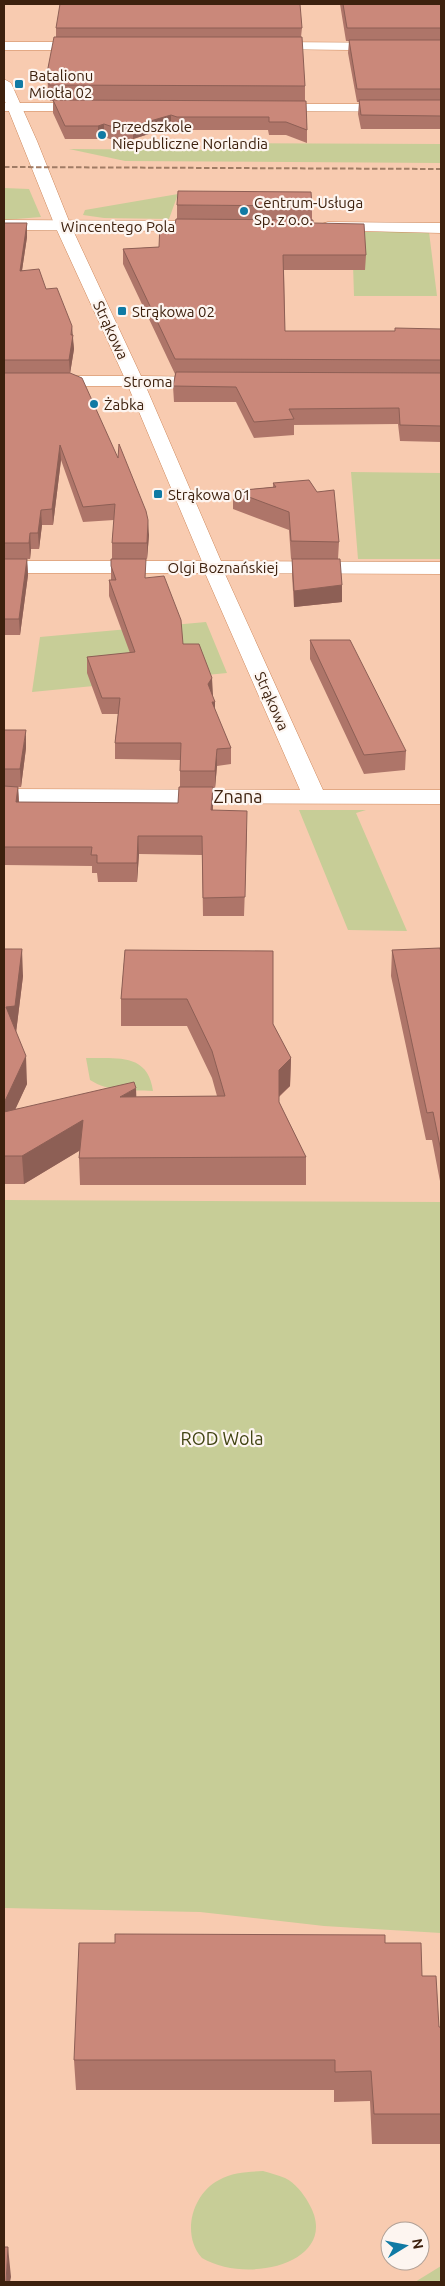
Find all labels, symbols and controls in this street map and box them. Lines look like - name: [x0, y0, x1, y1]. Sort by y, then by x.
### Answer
- place label: Batalionu Miotła 02: [29, 67, 93, 101]
- marker: Batalionu Miotła 02: [13, 78, 25, 90]
- place label: Przedszkole Niepubliczne Norlandia: [112, 118, 268, 152]
- marker: Przedszkole Niepubliczne Norlandia: [96, 129, 108, 141]
- place label: Centrum-Usługa Sp. z o.o.: [254, 194, 363, 228]
- marker: Centrum-Usługa Sp. z o.o.: [238, 205, 250, 217]
- street label: Wincentego Pola: [61, 218, 175, 235]
- street label: Strąkowa: [90, 298, 132, 362]
- place label: Strąkowa 02: [132, 303, 215, 320]
- marker: Strąkowa 02: [116, 305, 128, 317]
- street label: Stroma: [124, 373, 172, 390]
- place label: Żabka: [104, 396, 144, 413]
- marker: Żabka: [88, 398, 100, 410]
- place label: Strąkowa 01: [168, 486, 251, 503]
- marker: Strąkowa 01: [152, 488, 164, 500]
- street label: Olgi Boznańskiej: [168, 559, 278, 576]
- street label: Strąkowa: [252, 669, 292, 733]
- street label: Znana: [213, 786, 263, 806]
- park label: ROD Wola: [181, 1428, 263, 1448]
- north arrow: [380, 2221, 430, 2271]
- text: N: [409, 2237, 427, 2250]

